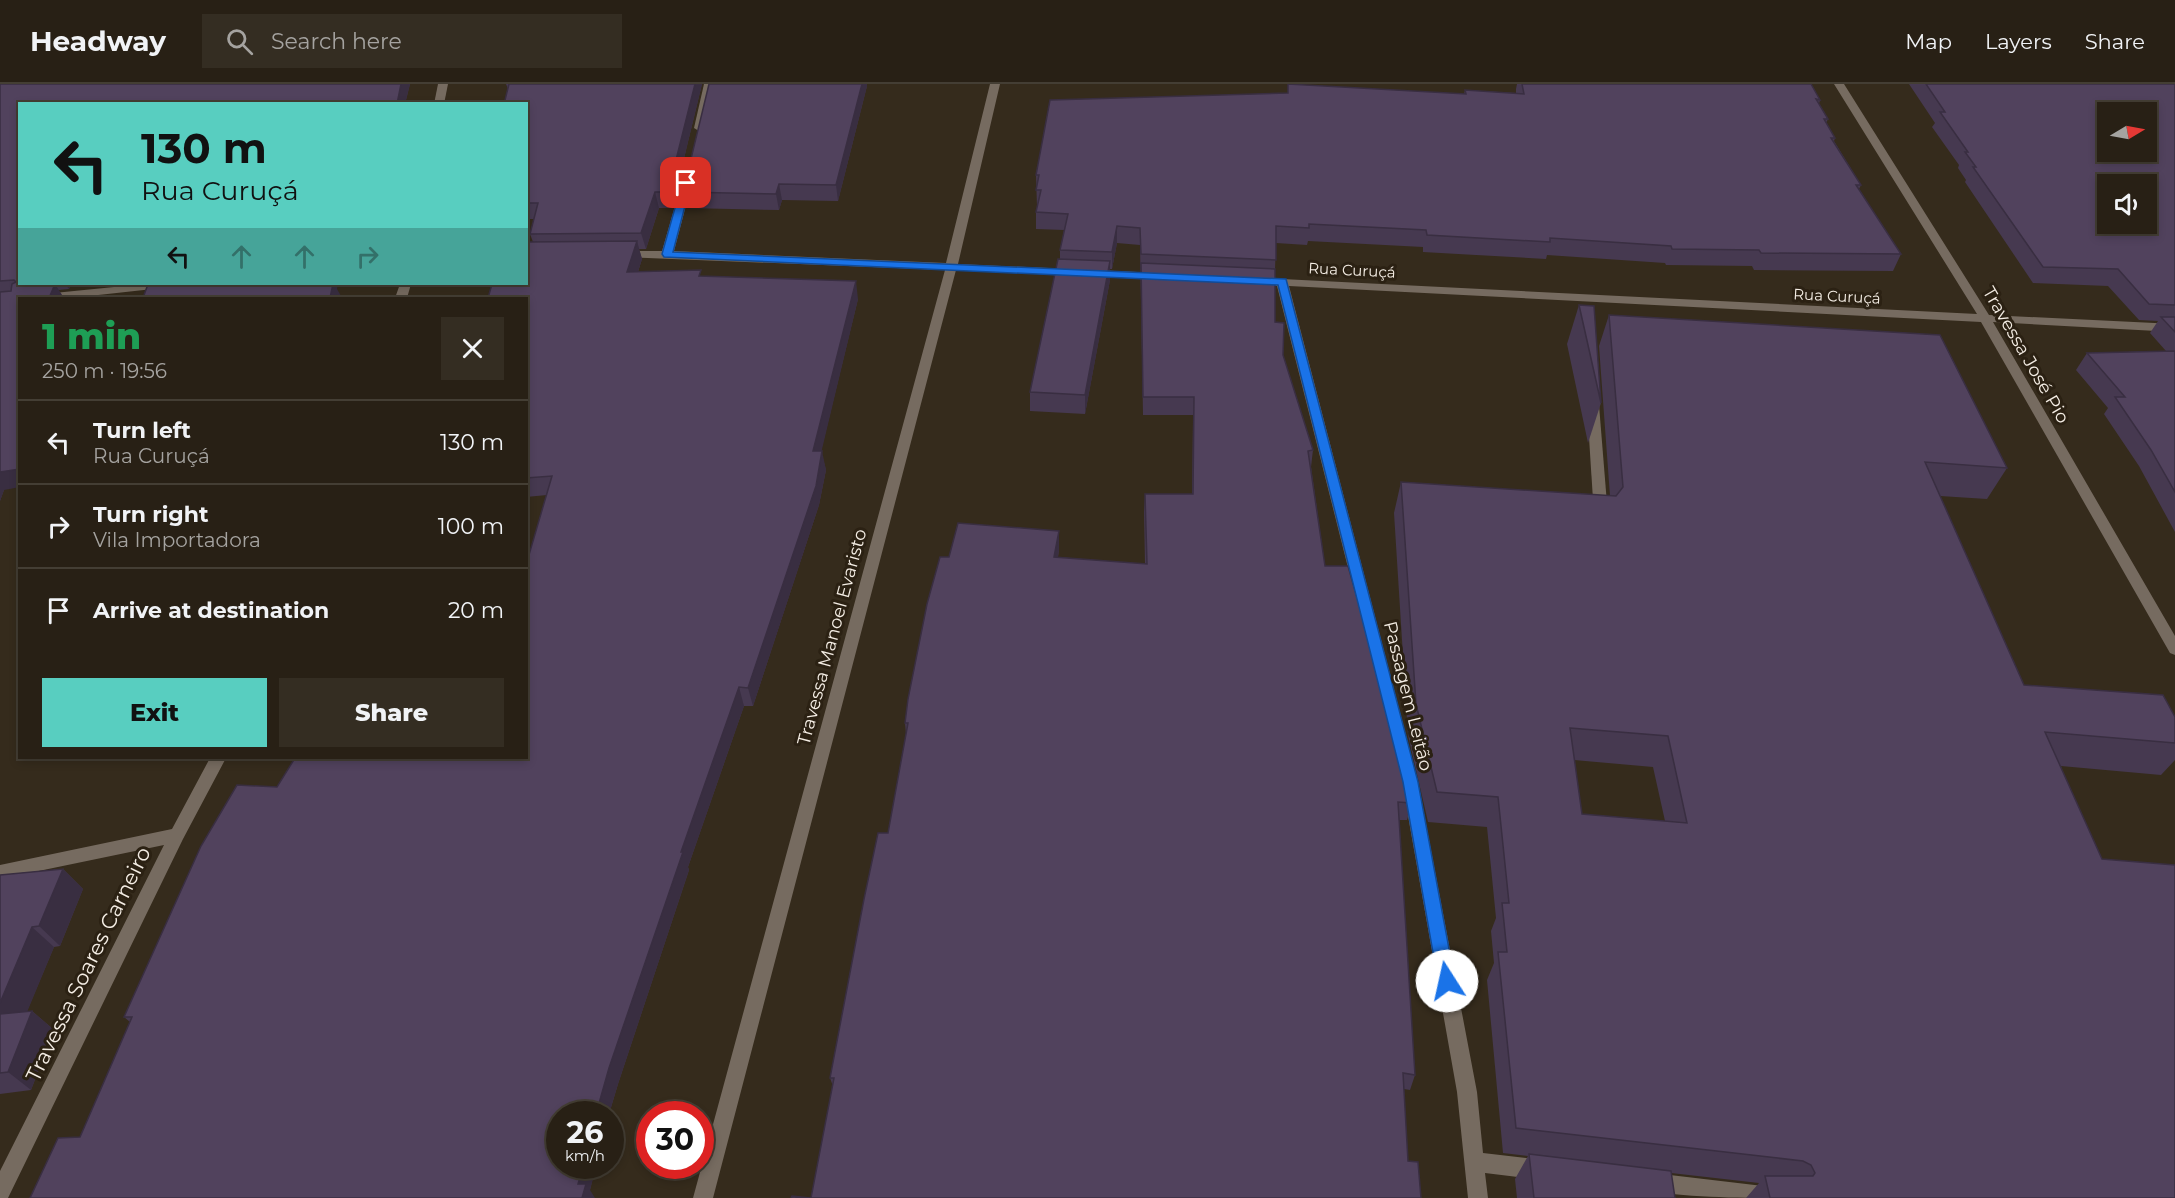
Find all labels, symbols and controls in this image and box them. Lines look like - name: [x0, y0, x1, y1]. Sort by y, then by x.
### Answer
- search box: [202, 14, 622, 68]
- text: Headway: [30, 24, 166, 58]
- icon: search: [223, 25, 256, 58]
- text: Search here: [271, 28, 402, 55]
- text: Map: [1905, 29, 1952, 54]
- text: Layers: [1985, 29, 2052, 54]
- text: Share: [2085, 29, 2145, 54]
- north arrow: [2097, 102, 2157, 162]
- map controls: [2097, 102, 2157, 234]
- text: 130 m: [141, 122, 267, 174]
- icon: left: [42, 126, 120, 204]
- pin: [660, 157, 711, 208]
- icon: arrive: [669, 166, 702, 199]
- text: Rua Curuçá: [141, 174, 299, 207]
- button: sound: [2097, 174, 2157, 234]
- icon: left: [162, 240, 195, 273]
- icon: ahead: [225, 240, 258, 273]
- icon: ahead: [288, 240, 321, 273]
- icon: right: [351, 240, 384, 273]
- street label: Rua Curuçá: [1308, 258, 1396, 282]
- street label: Travessa José Pio: [1978, 283, 2074, 427]
- street label: Rua Curuçá: [1793, 284, 1881, 308]
- text: 1 min: [42, 314, 141, 358]
- button: close: [441, 317, 504, 380]
- text: 250 m · 19:56: [42, 359, 167, 383]
- text: Turn left: [93, 417, 191, 444]
- icon: left: [42, 426, 75, 459]
- text: 130 m: [440, 429, 504, 456]
- text: Rua Curuçá: [93, 444, 210, 468]
- text: Turn right: [93, 501, 208, 528]
- icon: right: [42, 510, 75, 543]
- text: 100 m: [438, 513, 504, 540]
- street label: Travessa Manoel Evaristo: [793, 527, 871, 747]
- text: Vila Importadora: [93, 528, 261, 552]
- icon: arrive: [42, 594, 75, 627]
- text: Arrive at destination: [93, 597, 329, 624]
- text: 20 m: [448, 597, 504, 624]
- street label: Passagem Leitão: [1379, 619, 1437, 773]
- button: Exit: [42, 678, 267, 747]
- button: Share: [279, 678, 504, 747]
- street label: Travessa Soares Carneiro: [20, 843, 156, 1085]
- position arrow: [1415, 949, 1479, 1013]
- speed limit sign: 30: [636, 1101, 714, 1179]
- text: 26: [567, 1114, 603, 1151]
- text: km/h: [565, 1146, 605, 1165]

